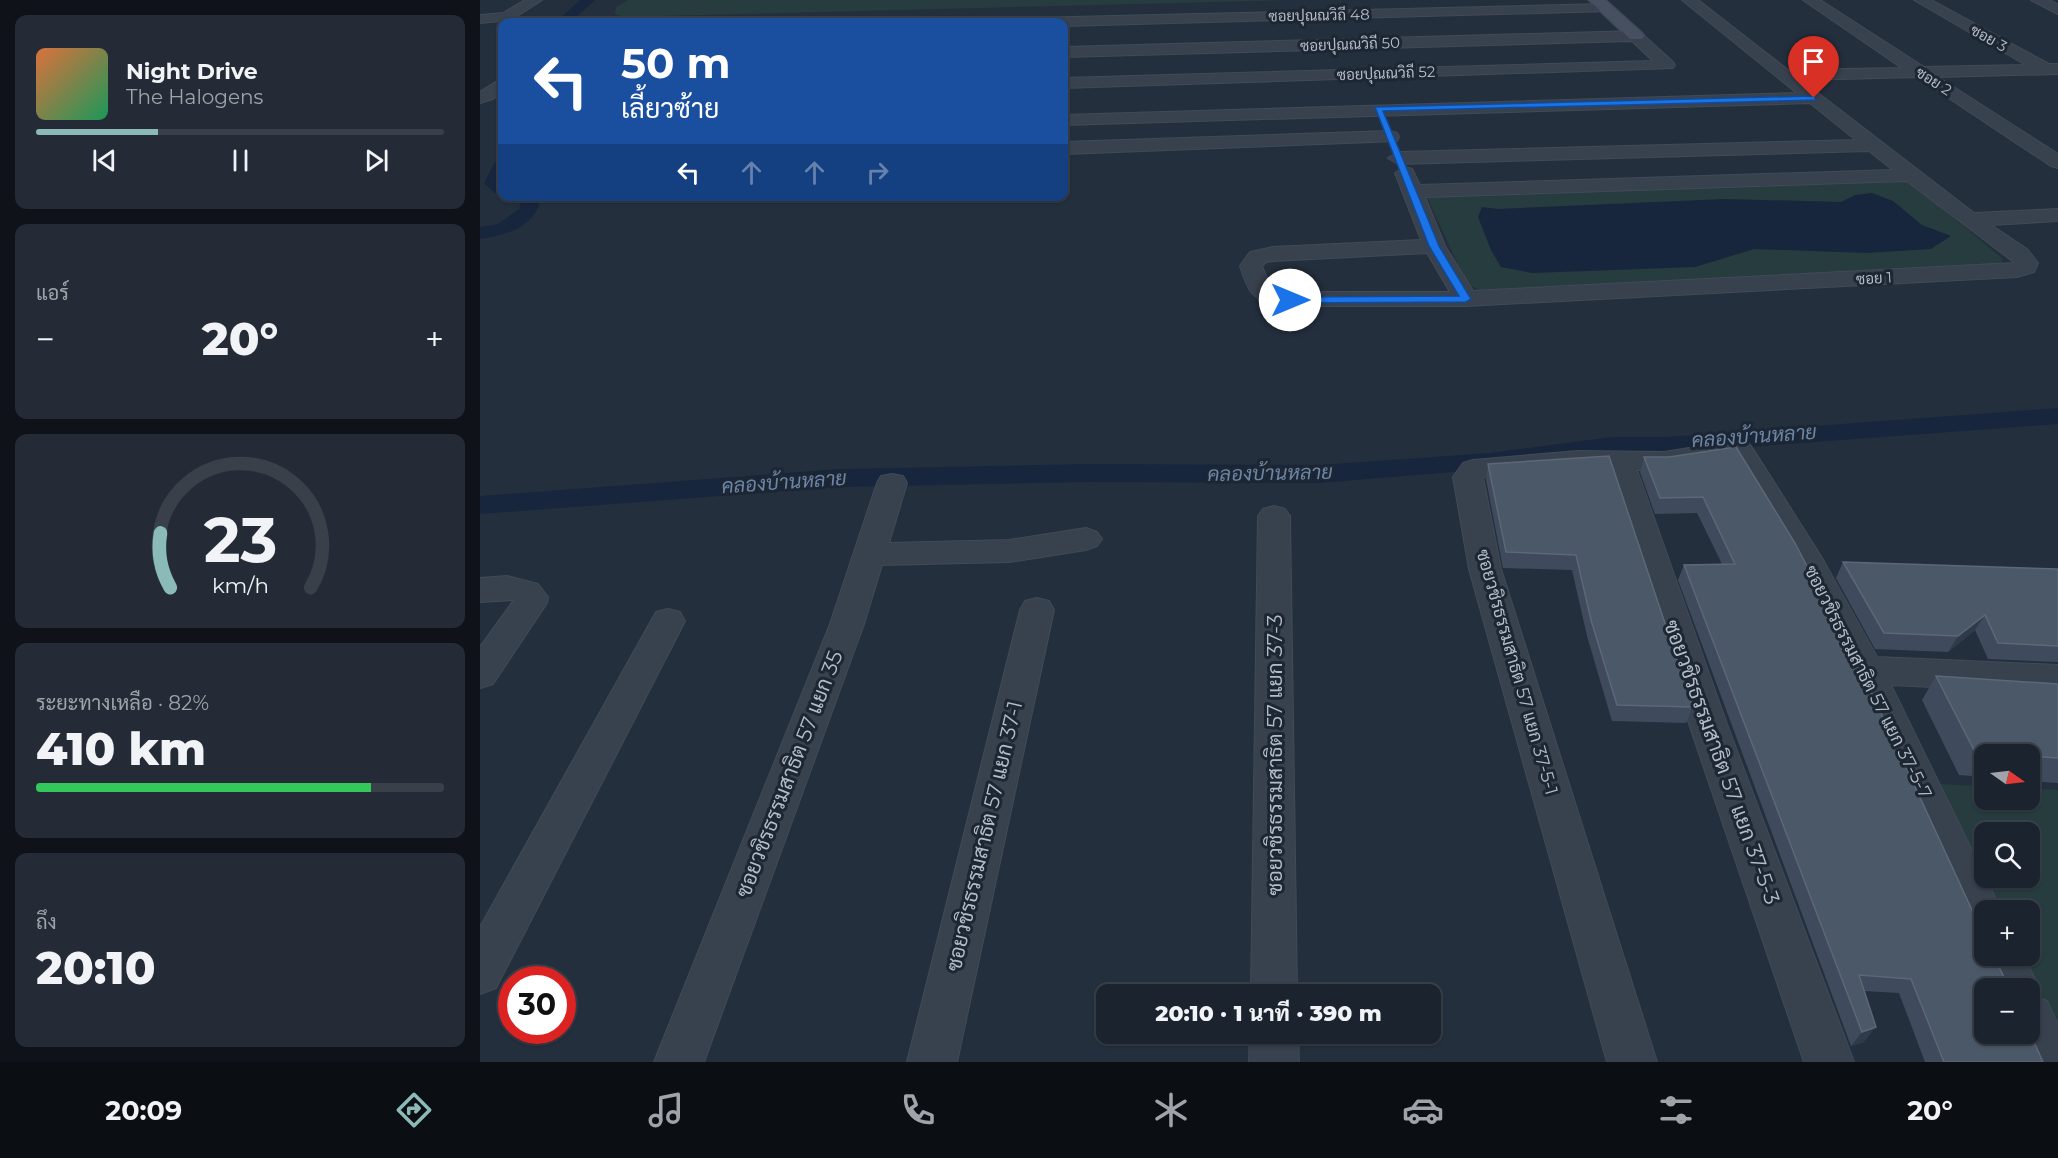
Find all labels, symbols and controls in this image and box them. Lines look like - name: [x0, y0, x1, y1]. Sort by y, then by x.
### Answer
- street label: ซอยปุณณวิถี 48: [1268, 5, 1370, 27]
- street label: ซอย 3: [1967, 20, 2011, 56]
- street label: ซอยปุณณวิถี 50: [1300, 33, 1400, 57]
- pin: [1788, 36, 1839, 98]
- text: 50 m: [621, 37, 730, 89]
- icon: left: [522, 42, 600, 120]
- icon: arrive: [1797, 45, 1830, 78]
- text: Night Drive: [126, 58, 258, 85]
- street label: ซอยปุณณวิถี 52: [1336, 62, 1436, 86]
- street label: ซอย 2: [1912, 62, 1956, 100]
- text: The Halogens: [126, 85, 263, 109]
- text: เลี้ยวซ้าย: [621, 92, 719, 125]
- icon: previous: [88, 144, 121, 177]
- icon: pause: [224, 144, 257, 177]
- icon: next: [360, 144, 393, 177]
- icon: left: [672, 156, 705, 189]
- icon: ahead: [735, 156, 768, 189]
- icon: ahead: [798, 156, 831, 189]
- icon: right: [861, 156, 894, 189]
- position arrow: [1258, 268, 1322, 332]
- street label: ซอย 1: [1856, 268, 1892, 288]
- text: แอร์: [36, 281, 69, 305]
- text: 20°: [202, 311, 278, 366]
- text: −: [36, 319, 55, 359]
- text: +: [425, 319, 444, 359]
- water label: คลองบ้านหลาย: [1691, 419, 1818, 452]
- water label: คลองบ้านหลาย: [1207, 459, 1333, 486]
- water label: คลองบ้านหลาย: [721, 465, 848, 498]
- text: 23: [203, 502, 277, 578]
- street label: ซอยวชิรธรรมสาธิต 57 แยก 37-5-1: [1471, 547, 1563, 797]
- street label: ซอยวชิรธรรมสาธิต 57 แยก 37-5-7: [1799, 562, 1937, 802]
- text: km/h: [211, 572, 269, 598]
- street label: ซอยวชิรธรรมสาธิต 57 แยก 37-3: [1262, 614, 1287, 896]
- street label: ซอยวชิรธรรมสาธิต 57 แยก 37-5-3: [1659, 616, 1785, 908]
- street label: ซอยวชิรธรรมสาธิต 57 แยก 35: [730, 647, 848, 901]
- text: ระยะทางเหลือ · 82%: [36, 691, 209, 715]
- street label: ซอยวชิรธรรมสาธิต 57 แยก 37-1: [941, 698, 1027, 974]
- text: 410 km: [36, 721, 206, 776]
- north arrow: [1974, 744, 2040, 810]
- map controls: [1974, 744, 2040, 1044]
- button: search: [1974, 822, 2040, 888]
- button: +: [1974, 900, 2040, 966]
- text: ถึง: [36, 910, 57, 934]
- text: 20:10: [36, 940, 156, 995]
- speed limit sign: 30: [498, 966, 576, 1044]
- button: −: [1974, 978, 2040, 1044]
- text: 20:10 · 1 นาที · 390 m: [1155, 1000, 1382, 1027]
- icon: directions: [393, 1089, 435, 1131]
- icon: music: [645, 1089, 687, 1131]
- icon: phone: [897, 1089, 939, 1131]
- icon: climate: [1150, 1089, 1192, 1131]
- icon: car: [1402, 1089, 1444, 1131]
- icon: filters: [1655, 1089, 1697, 1131]
- text: 20:09: [105, 1094, 182, 1127]
- text: 20°: [1907, 1094, 1953, 1127]

